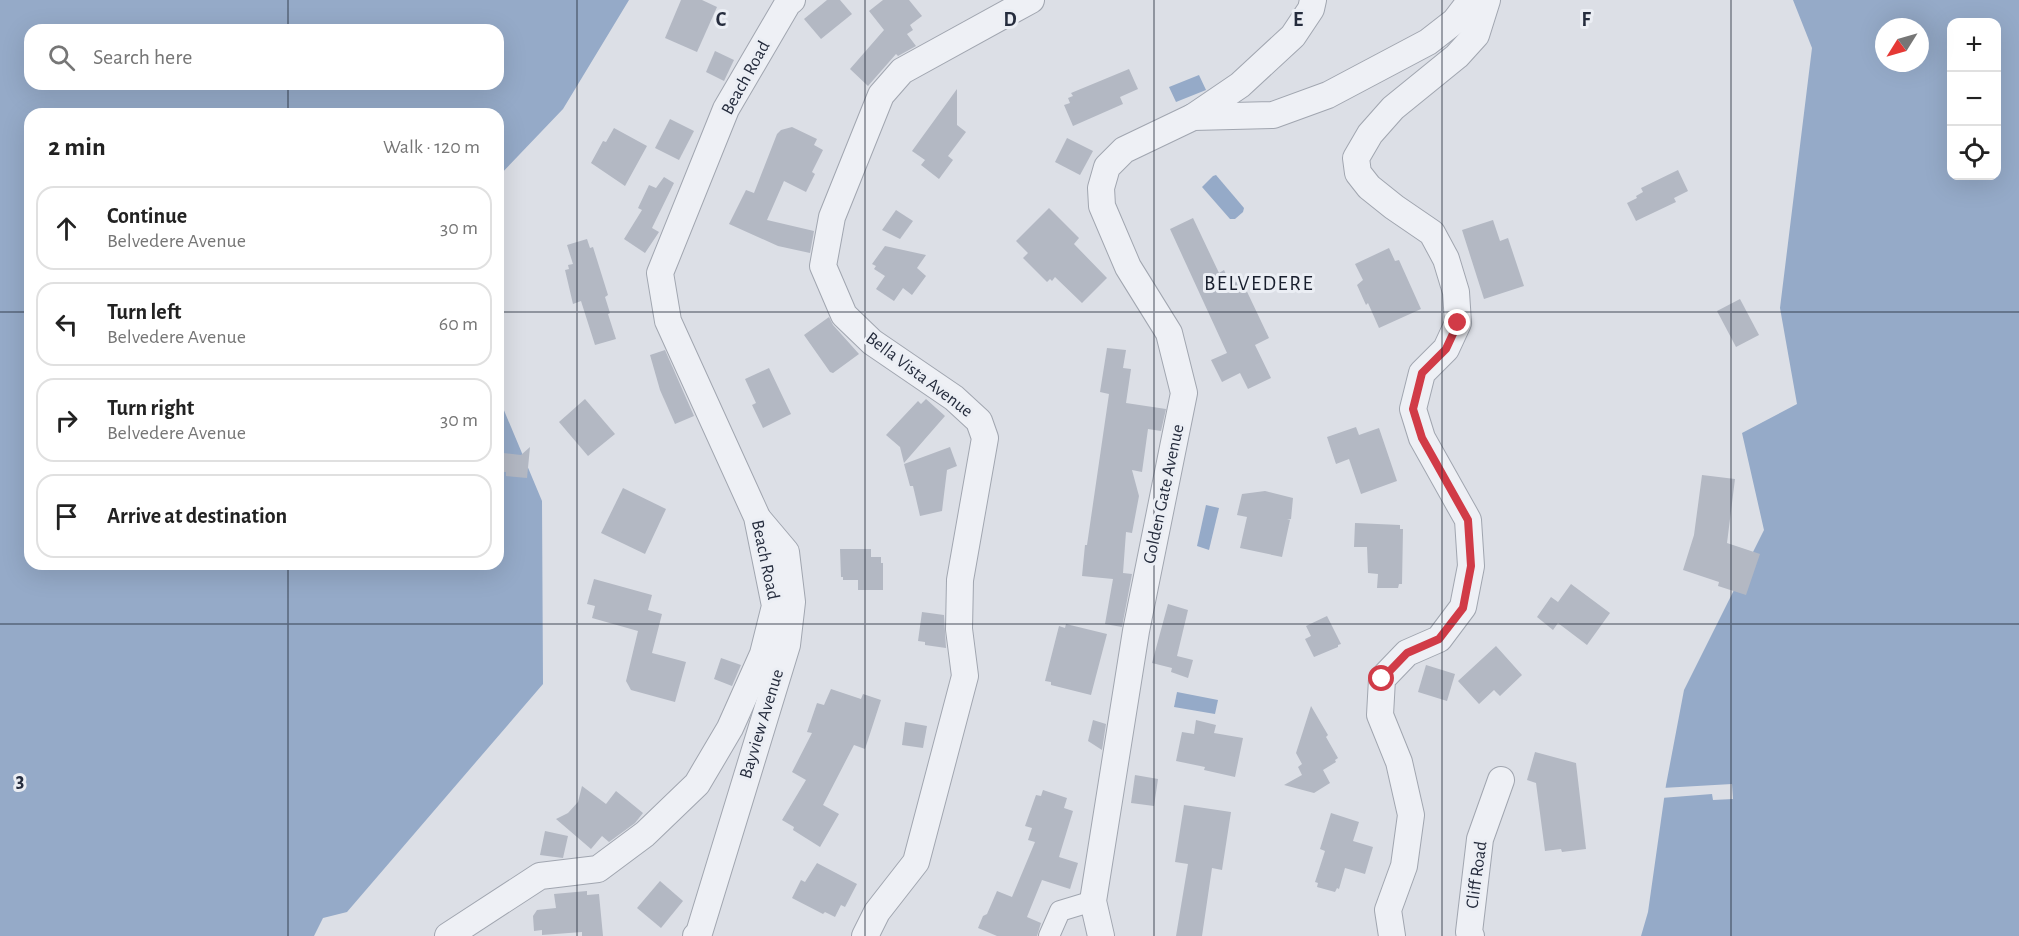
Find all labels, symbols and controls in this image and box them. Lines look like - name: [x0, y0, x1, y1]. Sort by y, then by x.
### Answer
- text: C: [716, 10, 727, 30]
- text: D: [1003, 10, 1017, 30]
- text: E: [1293, 10, 1303, 30]
- text: F: [1581, 10, 1591, 30]
- north arrow: [1875, 18, 1929, 72]
- map controls: [1947, 18, 2001, 180]
- button: +: [1947, 18, 2001, 72]
- search box: [24, 24, 504, 90]
- street label: Beach Road: [718, 38, 774, 118]
- icon: search: [45, 41, 78, 74]
- text: Search here: [93, 46, 192, 68]
- button: −: [1947, 72, 2001, 126]
- button: locate: [1947, 126, 2001, 180]
- text: 2 min: [48, 134, 106, 160]
- text: Walk · 120 m: [383, 137, 480, 157]
- text: Continue: [107, 205, 187, 227]
- icon: ahead: [50, 212, 83, 245]
- text: 30 m: [440, 218, 478, 238]
- text: Belvedere Avenue: [107, 231, 246, 251]
- district label: BELVEDERE: [1204, 273, 1314, 294]
- text: Turn left: [107, 301, 181, 323]
- icon: left: [50, 308, 83, 341]
- route end: [1444, 309, 1470, 335]
- text: 60 m: [439, 314, 478, 334]
- text: Belvedere Avenue: [107, 327, 246, 347]
- street label: Bella Vista Avenue: [862, 329, 976, 421]
- text: Turn right: [107, 397, 194, 419]
- icon: right: [50, 404, 83, 437]
- text: 30 m: [440, 410, 478, 430]
- text: Belvedere Avenue: [107, 423, 246, 443]
- street label: Golden Gate Avenue: [1140, 423, 1188, 565]
- icon: arrive: [50, 500, 83, 533]
- text: Arrive at destination: [107, 505, 287, 527]
- street label: Beach Road: [748, 518, 782, 602]
- route start: [1368, 665, 1394, 691]
- street label: Bayview Avenue: [737, 667, 787, 781]
- text: 3: [16, 771, 24, 791]
- street label: Cliff Road: [1463, 840, 1491, 910]

